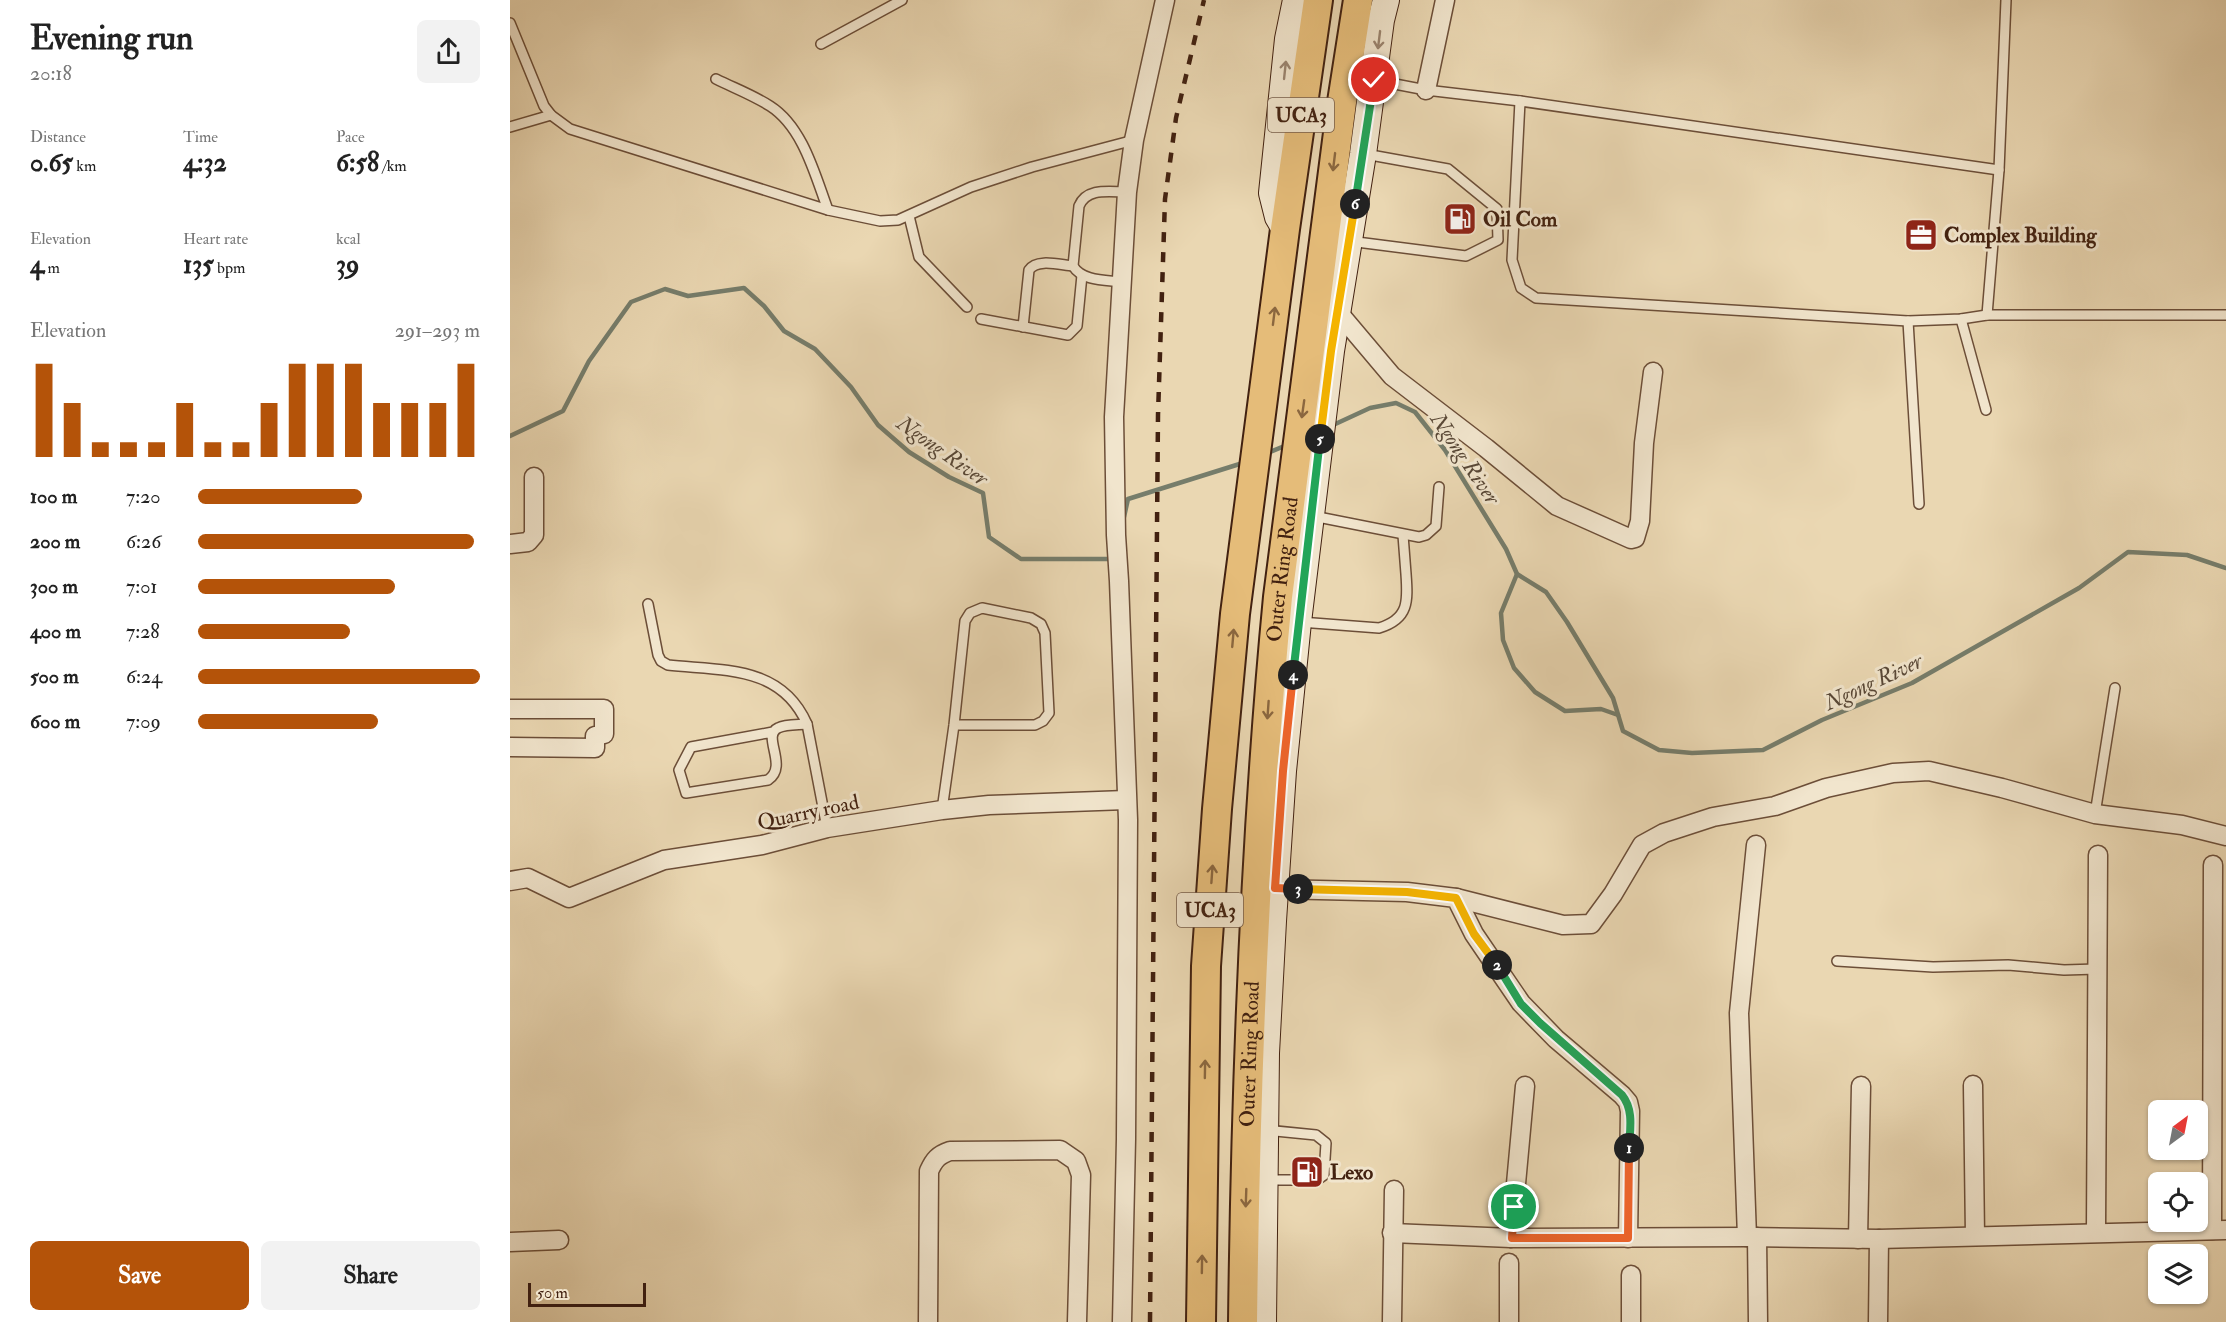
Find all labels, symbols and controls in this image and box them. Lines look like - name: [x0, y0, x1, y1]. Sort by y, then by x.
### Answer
- text: Evening run: [30, 18, 193, 59]
- button: share: [417, 20, 480, 83]
- one-way arrow: [1373, 29, 1384, 49]
- pin: [1348, 54, 1399, 105]
- one-way arrow: [1280, 60, 1291, 80]
- text: 20:18: [30, 61, 72, 86]
- icon: check: [1357, 63, 1390, 96]
- road number: UCA3: [1268, 98, 1334, 132]
- text: Distance: [30, 127, 86, 147]
- text: Time: [183, 127, 218, 147]
- text: Pace: [336, 127, 365, 147]
- text: 0.65: [30, 147, 73, 179]
- text: 4:32: [183, 147, 227, 179]
- text: 6:58: [336, 147, 379, 179]
- one-way arrow: [1329, 151, 1340, 171]
- text: km: [73, 156, 96, 176]
- text: /km: [379, 156, 407, 176]
- pin: 6: [1340, 189, 1370, 219]
- text: 6: [1351, 194, 1359, 214]
- fuel station icon: Oil Com: [1442, 201, 1478, 237]
- place label: Oil Com: [1483, 206, 1558, 233]
- office icon: Complex Building: [1903, 217, 1939, 253]
- place label: Complex Building: [1944, 222, 2097, 249]
- text: Elevation: [30, 229, 91, 249]
- text: Heart rate: [183, 229, 248, 249]
- text: kcal: [336, 229, 361, 249]
- text: 4: [30, 249, 44, 281]
- text: 135: [183, 249, 214, 281]
- text: 39: [336, 249, 359, 281]
- text: m: [44, 258, 60, 278]
- text: bpm: [214, 258, 245, 278]
- one-way arrow: [1269, 307, 1280, 326]
- text: Elevation: [30, 318, 106, 343]
- text: 291–293 m: [395, 318, 480, 343]
- one-way arrow: [1298, 398, 1309, 418]
- water label: Ngong River: [1424, 406, 1507, 511]
- water label: Ngong River: [891, 409, 995, 493]
- pin: 5: [1305, 424, 1335, 454]
- text: 5: [1316, 429, 1324, 449]
- text: 100 m: [30, 484, 77, 509]
- text: 7:20: [126, 484, 161, 509]
- street label: Outer Ring Road: [1261, 495, 1305, 643]
- text: 200 m: [30, 529, 80, 554]
- text: 6:26: [126, 529, 161, 554]
- text: 300 m: [30, 574, 78, 599]
- text: 7:01: [126, 574, 157, 599]
- text: 400 m: [30, 619, 81, 644]
- text: 7:28: [126, 619, 160, 644]
- one-way arrow: [1228, 628, 1239, 648]
- water label: Ngong River: [1819, 646, 1929, 717]
- pin: 4: [1278, 660, 1308, 690]
- text: 500 m: [30, 664, 79, 689]
- text: 6:24: [126, 664, 162, 689]
- text: 4: [1289, 665, 1297, 685]
- one-way arrow: [1262, 699, 1273, 719]
- text: 600 m: [30, 709, 80, 734]
- text: 7:09: [126, 709, 161, 734]
- street label: Quarry road: [755, 788, 862, 836]
- one-way arrow: [1207, 864, 1218, 884]
- pin: 3: [1283, 874, 1313, 904]
- text: 3: [1295, 879, 1301, 899]
- road number: UCA3: [1177, 893, 1243, 927]
- pin: 2: [1482, 950, 1512, 980]
- text: 2: [1493, 955, 1501, 975]
- street label: Outer Ring Road: [1234, 980, 1266, 1127]
- one-way arrow: [1199, 1059, 1210, 1079]
- north arrow: [2148, 1100, 2208, 1160]
- map controls: [2148, 1100, 2208, 1304]
- pin: 1: [1614, 1133, 1644, 1163]
- text: 1: [1626, 1138, 1632, 1158]
- fuel station icon: Lexo: [1289, 1154, 1325, 1190]
- place label: Lexo: [1330, 1159, 1373, 1186]
- button: locate: [2148, 1172, 2208, 1232]
- pin: [1488, 1181, 1539, 1232]
- one-way arrow: [1240, 1188, 1251, 1208]
- icon: arrive: [1497, 1190, 1530, 1223]
- button: Save: [30, 1241, 249, 1310]
- button: Share: [261, 1241, 480, 1310]
- button: layers: [2148, 1244, 2208, 1304]
- one-way arrow: [1196, 1254, 1208, 1274]
- scale bar: [528, 1280, 646, 1308]
- text: 50 m: [537, 1283, 568, 1303]

